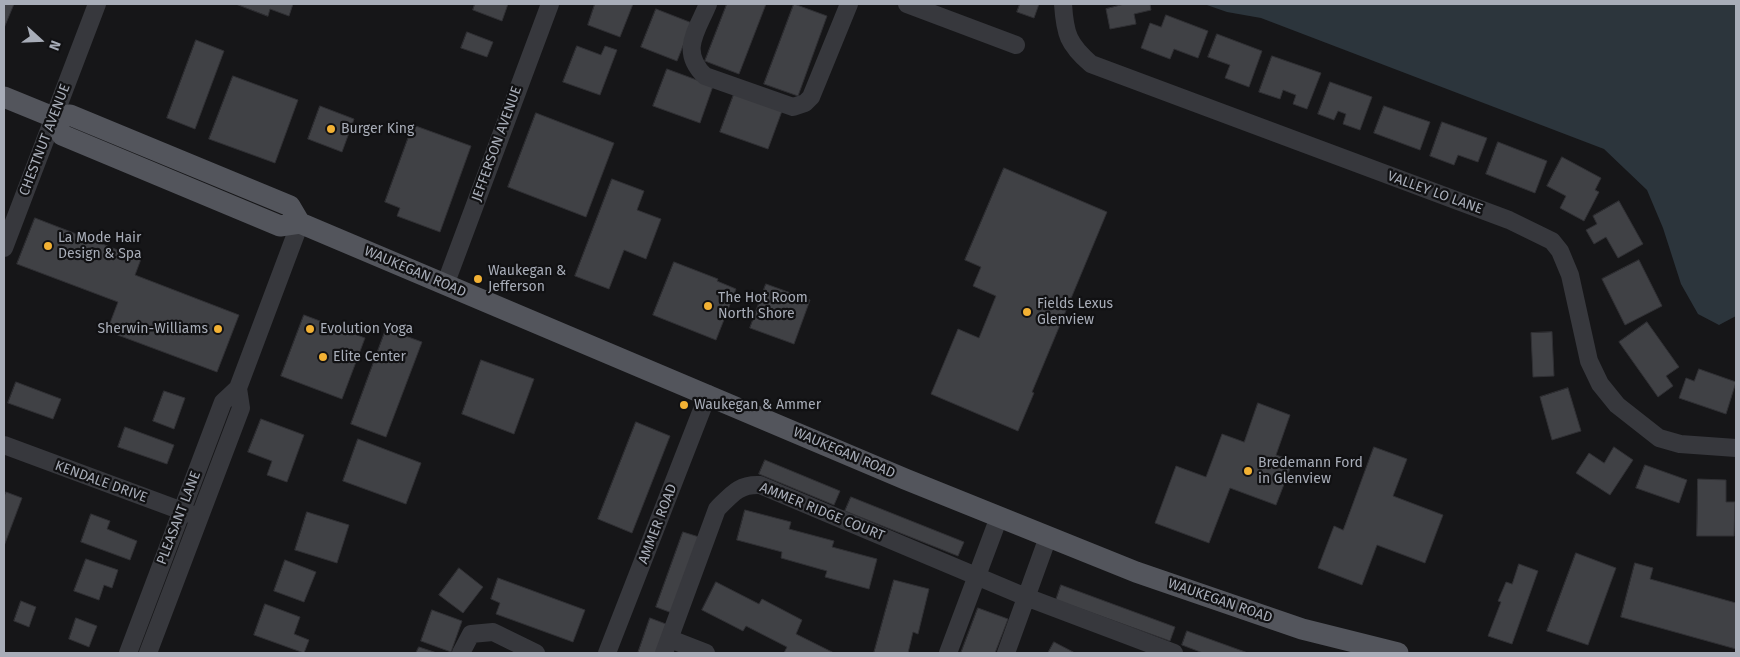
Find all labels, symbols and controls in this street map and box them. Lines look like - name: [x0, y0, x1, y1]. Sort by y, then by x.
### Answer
- north arrow: [15, 15, 65, 65]
- text: N: [45, 38, 64, 53]
- street label: CHESTNUT AVENUE: [16, 82, 74, 198]
- street label: JEFFERSON AVENUE: [468, 84, 526, 204]
- place label: Burger King: [341, 121, 414, 137]
- marker: Burger King: [325, 123, 337, 135]
- street label: VALLEY LO LANE: [1385, 168, 1485, 218]
- place label: La Mode Hair Design & Spa: [58, 230, 142, 262]
- marker: La Mode Hair Design & Spa: [42, 240, 54, 252]
- street label: WAUKEGAN ROAD: [361, 243, 469, 301]
- place label: Waukegan & Jefferson: [488, 263, 566, 296]
- marker: Waukegan & Jefferson: [472, 273, 484, 285]
- place label: The Hot Room North Shore: [718, 290, 808, 322]
- place label: Fields Lexus Glenview: [1037, 296, 1113, 328]
- marker: The Hot Room North Shore: [702, 300, 714, 312]
- marker: Fields Lexus Glenview: [1021, 306, 1033, 318]
- place label: Sherwin-Williams: [97, 321, 208, 337]
- place label: Evolution Yoga: [320, 321, 413, 337]
- marker: Sherwin-Williams: [212, 323, 224, 335]
- marker: Evolution Yoga: [304, 323, 316, 335]
- place label: Elite Center: [333, 349, 406, 365]
- marker: Elite Center: [317, 351, 329, 363]
- place label: Waukegan & Ammer: [694, 397, 821, 413]
- marker: Waukegan & Ammer: [678, 399, 690, 411]
- street label: WAUKEGAN ROAD: [790, 424, 898, 482]
- place label: Bredemann Ford in Glenview: [1258, 455, 1363, 488]
- street label: KENDALE DRIVE: [52, 457, 150, 507]
- marker: Bredemann Ford in Glenview: [1242, 465, 1254, 477]
- street label: PLEASANT LANE: [153, 469, 205, 567]
- street label: AMMER RIDGE COURT: [757, 479, 887, 545]
- street label: AMMER ROAD: [635, 482, 681, 566]
- street label: WAUKEGAN ROAD: [1166, 575, 1274, 627]

